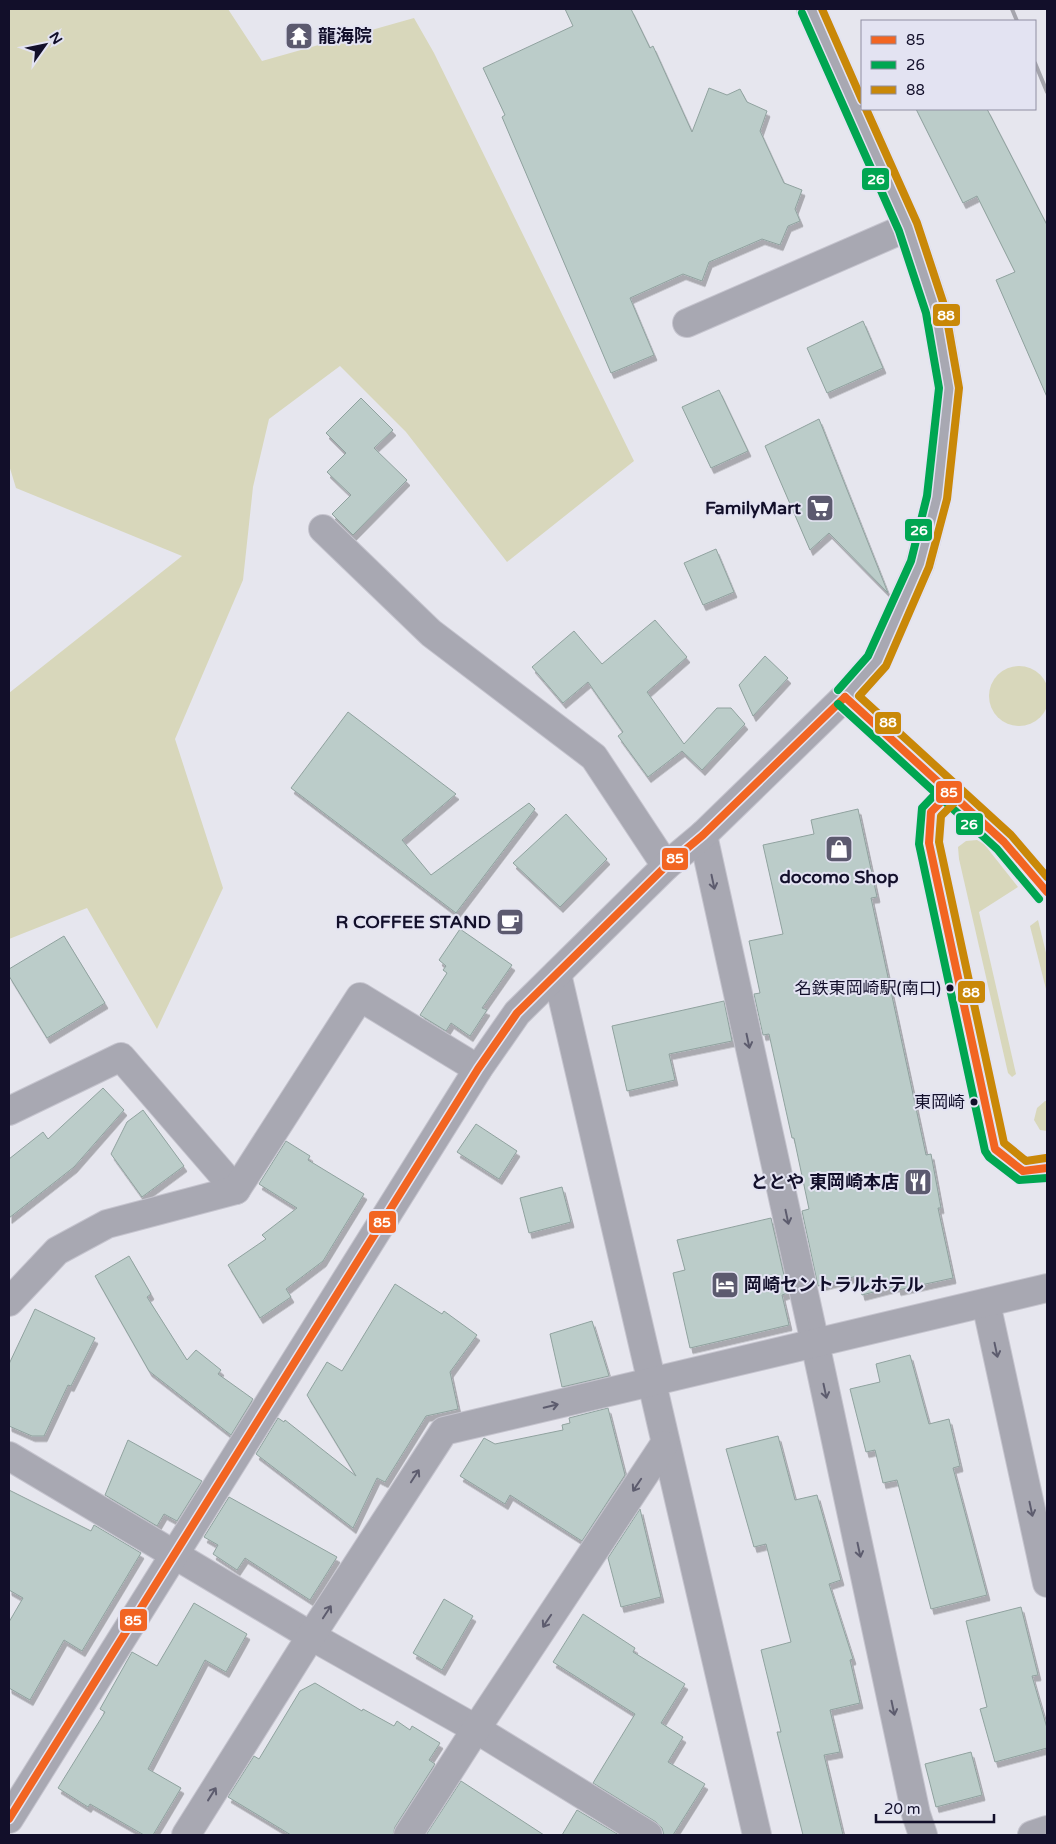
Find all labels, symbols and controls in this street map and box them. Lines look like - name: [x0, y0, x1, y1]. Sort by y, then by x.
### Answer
- north arrow: [20, 20, 70, 70]
- legend: [861, 20, 1036, 110]
- temple icon: 龍海院: [284, 21, 314, 51]
- place label: 龍海院: [318, 25, 372, 47]
- text: N: [45, 29, 66, 48]
- text: 85: [906, 31, 925, 49]
- text: 26: [906, 56, 925, 74]
- text: 88: [906, 81, 925, 99]
- line badge: 26: [861, 167, 890, 191]
- text: 26: [867, 171, 885, 188]
- line badge: 88: [932, 303, 961, 327]
- text: 88: [937, 307, 955, 324]
- supermarket icon: FamilyMart: [805, 493, 835, 523]
- place label: FamilyMart: [705, 497, 801, 519]
- line badge: 26: [904, 518, 933, 542]
- text: 26: [910, 522, 928, 539]
- line badge: 88: [874, 711, 902, 735]
- text: 88: [879, 714, 897, 731]
- line badge: 85: [935, 780, 963, 804]
- text: 85: [940, 784, 958, 801]
- line badge: 26: [955, 812, 984, 836]
- text: 26: [960, 816, 978, 833]
- shop icon: docomo Shop: [824, 834, 854, 864]
- line badge: 85: [661, 847, 689, 871]
- text: 85: [666, 850, 684, 867]
- place label: docomo Shop: [779, 866, 899, 888]
- one-way arrow: [709, 874, 719, 890]
- cafe icon: R COFFEE STAND: [495, 907, 525, 937]
- place label: R COFFEE STAND: [336, 911, 491, 933]
- place label: 名鉄東岡崎駅(南口): [794, 978, 941, 999]
- line badge: 88: [957, 980, 986, 1004]
- marker: 名鉄東岡崎駅(南口): [945, 983, 955, 993]
- text: 88: [962, 984, 980, 1001]
- one-way arrow: [744, 1033, 754, 1049]
- place label: 東岡崎: [914, 1092, 965, 1113]
- marker: 東岡崎: [969, 1097, 979, 1107]
- restaurant icon: ととや 東岡崎本店: [903, 1167, 933, 1197]
- place label: ととや 東岡崎本店: [750, 1171, 899, 1193]
- one-way arrow: [783, 1208, 792, 1224]
- line badge: 85: [368, 1210, 397, 1234]
- text: 85: [373, 1214, 391, 1231]
- hotel icon: 岡崎セントラルホテル: [710, 1270, 740, 1300]
- place label: 岡崎セントラルホテル: [744, 1274, 924, 1296]
- one-way arrow: [992, 1342, 1001, 1358]
- one-way arrow: [821, 1382, 831, 1398]
- one-way arrow: [542, 1401, 558, 1410]
- one-way arrow: [410, 1469, 421, 1483]
- one-way arrow: [632, 1478, 642, 1492]
- one-way arrow: [1027, 1501, 1036, 1517]
- one-way arrow: [855, 1541, 865, 1557]
- one-way arrow: [321, 1605, 332, 1619]
- line badge: 85: [119, 1608, 148, 1632]
- text: 85: [124, 1612, 142, 1629]
- one-way arrow: [542, 1613, 552, 1627]
- one-way arrow: [889, 1700, 899, 1716]
- one-way arrow: [207, 1787, 217, 1801]
- scale bar: [876, 1792, 994, 1824]
- text: 20 m: [884, 1800, 921, 1818]

